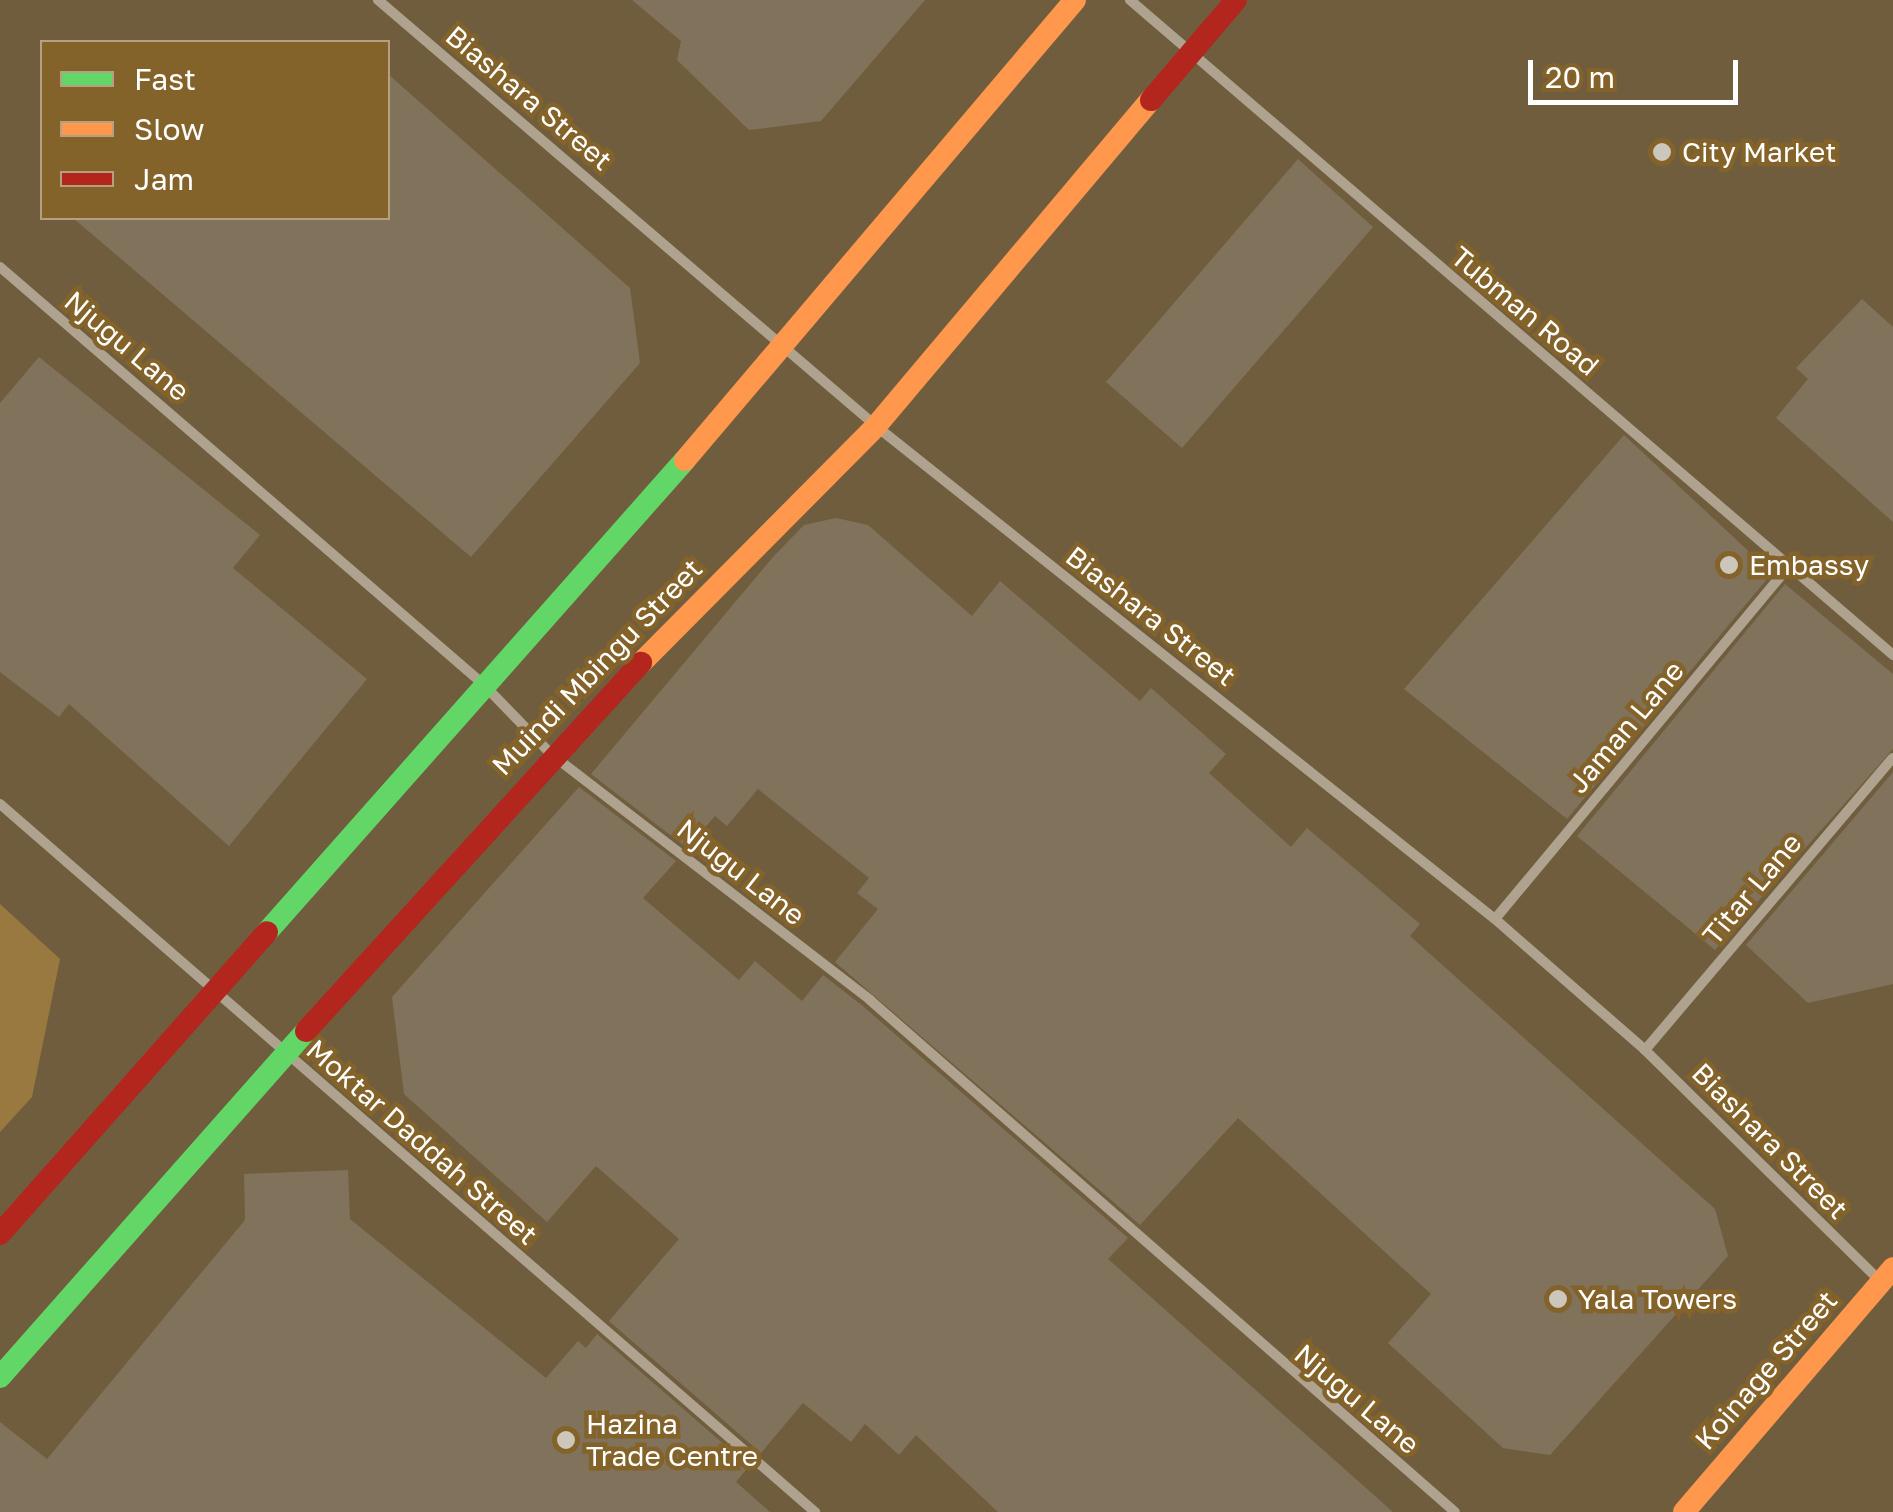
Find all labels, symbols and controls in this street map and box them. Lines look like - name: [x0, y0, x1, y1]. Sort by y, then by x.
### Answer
- street label: Biashara Street: [439, 19, 619, 177]
- legend: [40, 40, 390, 220]
- scale bar: [1533, 40, 1743, 102]
- text: 20 m: [1545, 59, 1615, 95]
- text: Fast: [134, 61, 196, 97]
- text: Slow: [134, 111, 205, 147]
- place label: City Market: [1682, 135, 1837, 169]
- marker: City Market: [1651, 141, 1673, 163]
- text: Jam: [134, 161, 194, 197]
- street label: Tubman Road: [1444, 240, 1606, 382]
- street label: Njugu Lane: [58, 284, 196, 408]
- street label: Biashara Street: [1059, 539, 1243, 693]
- place label: Embassy: [1749, 548, 1869, 582]
- street label: Muindi Mbingu Street: [485, 552, 709, 782]
- marker: Embassy: [1718, 554, 1740, 576]
- street label: Jaman Lane: [1561, 654, 1691, 800]
- street label: Njugu Lane: [671, 812, 811, 932]
- street label: Titar Lane: [1696, 826, 1808, 952]
- street label: Moktar Daddah Street: [300, 1033, 544, 1251]
- street label: Biashara Street: [1685, 1056, 1855, 1226]
- place label: Yala Towers: [1578, 1282, 1737, 1316]
- street label: Koinage Street: [1688, 1284, 1844, 1456]
- marker: Yala Towers: [1547, 1288, 1569, 1310]
- street label: Njugu Lane: [1288, 1337, 1426, 1461]
- place label: Hazina Trade Centre: [586, 1407, 758, 1473]
- marker: Hazina Trade Centre: [555, 1429, 577, 1451]

